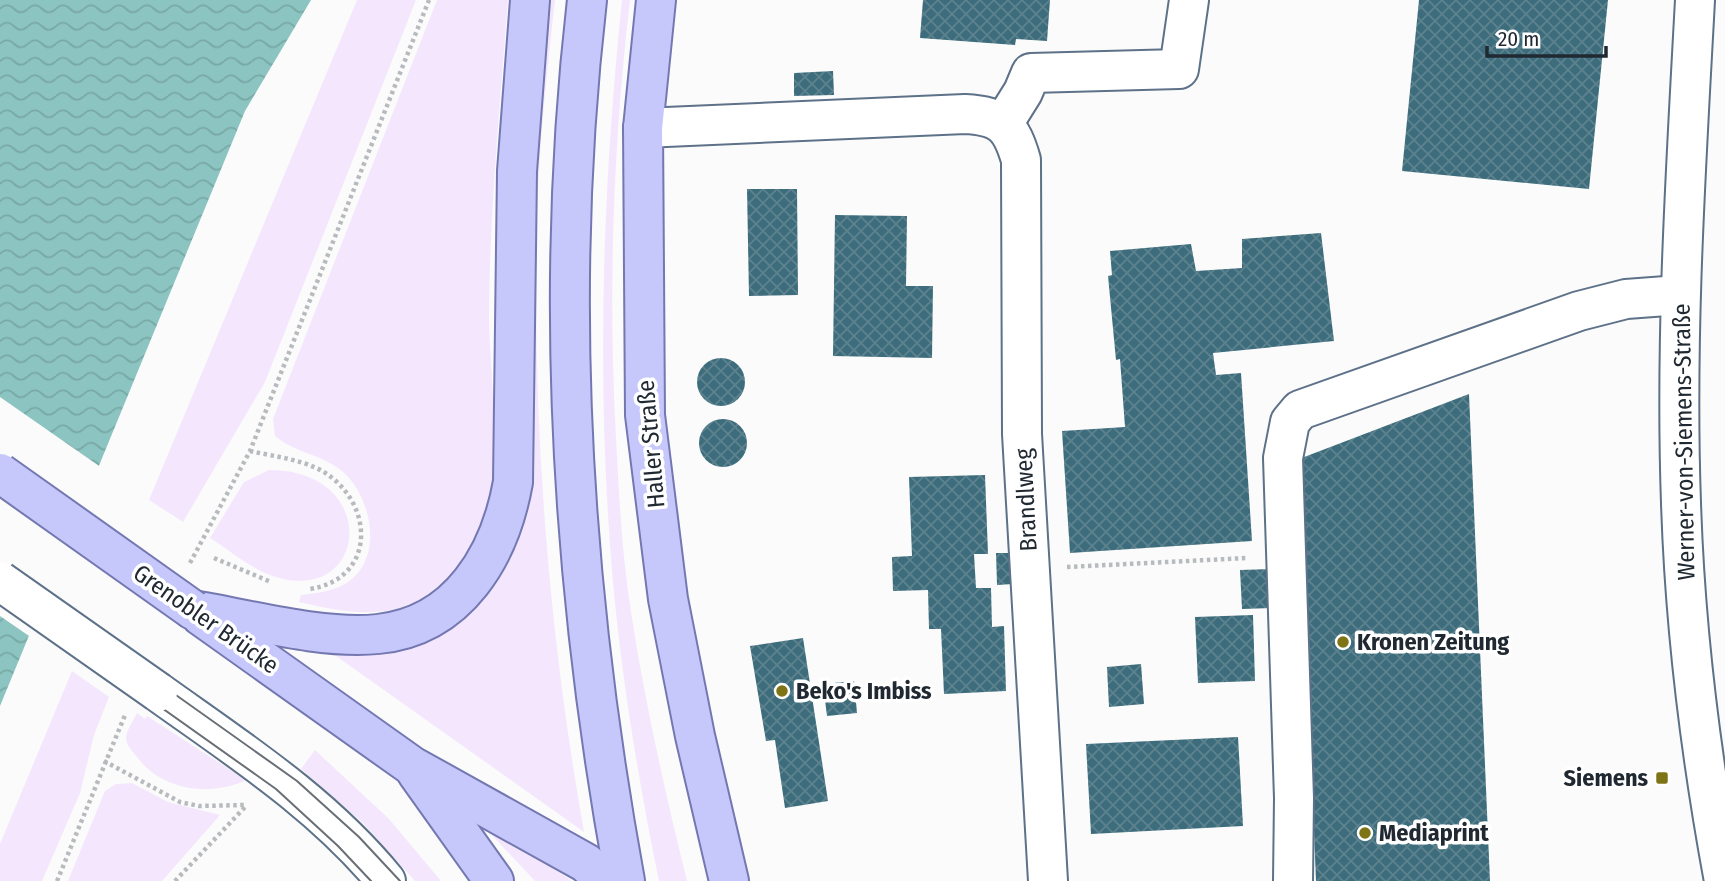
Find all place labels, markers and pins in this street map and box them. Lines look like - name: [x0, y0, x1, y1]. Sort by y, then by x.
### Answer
- place label: Kronen Zeitung: [1357, 628, 1509, 656]
- marker: Kronen Zeitung: [1335, 634, 1351, 650]
- place label: Beko's Imbiss: [796, 677, 932, 705]
- marker: Beko's Imbiss: [774, 683, 790, 699]
- place label: Siemens: [1564, 764, 1648, 792]
- marker: Siemens: [1654, 770, 1670, 786]
- place label: Mediaprint: [1379, 819, 1489, 847]
- marker: Mediaprint: [1357, 825, 1373, 841]

